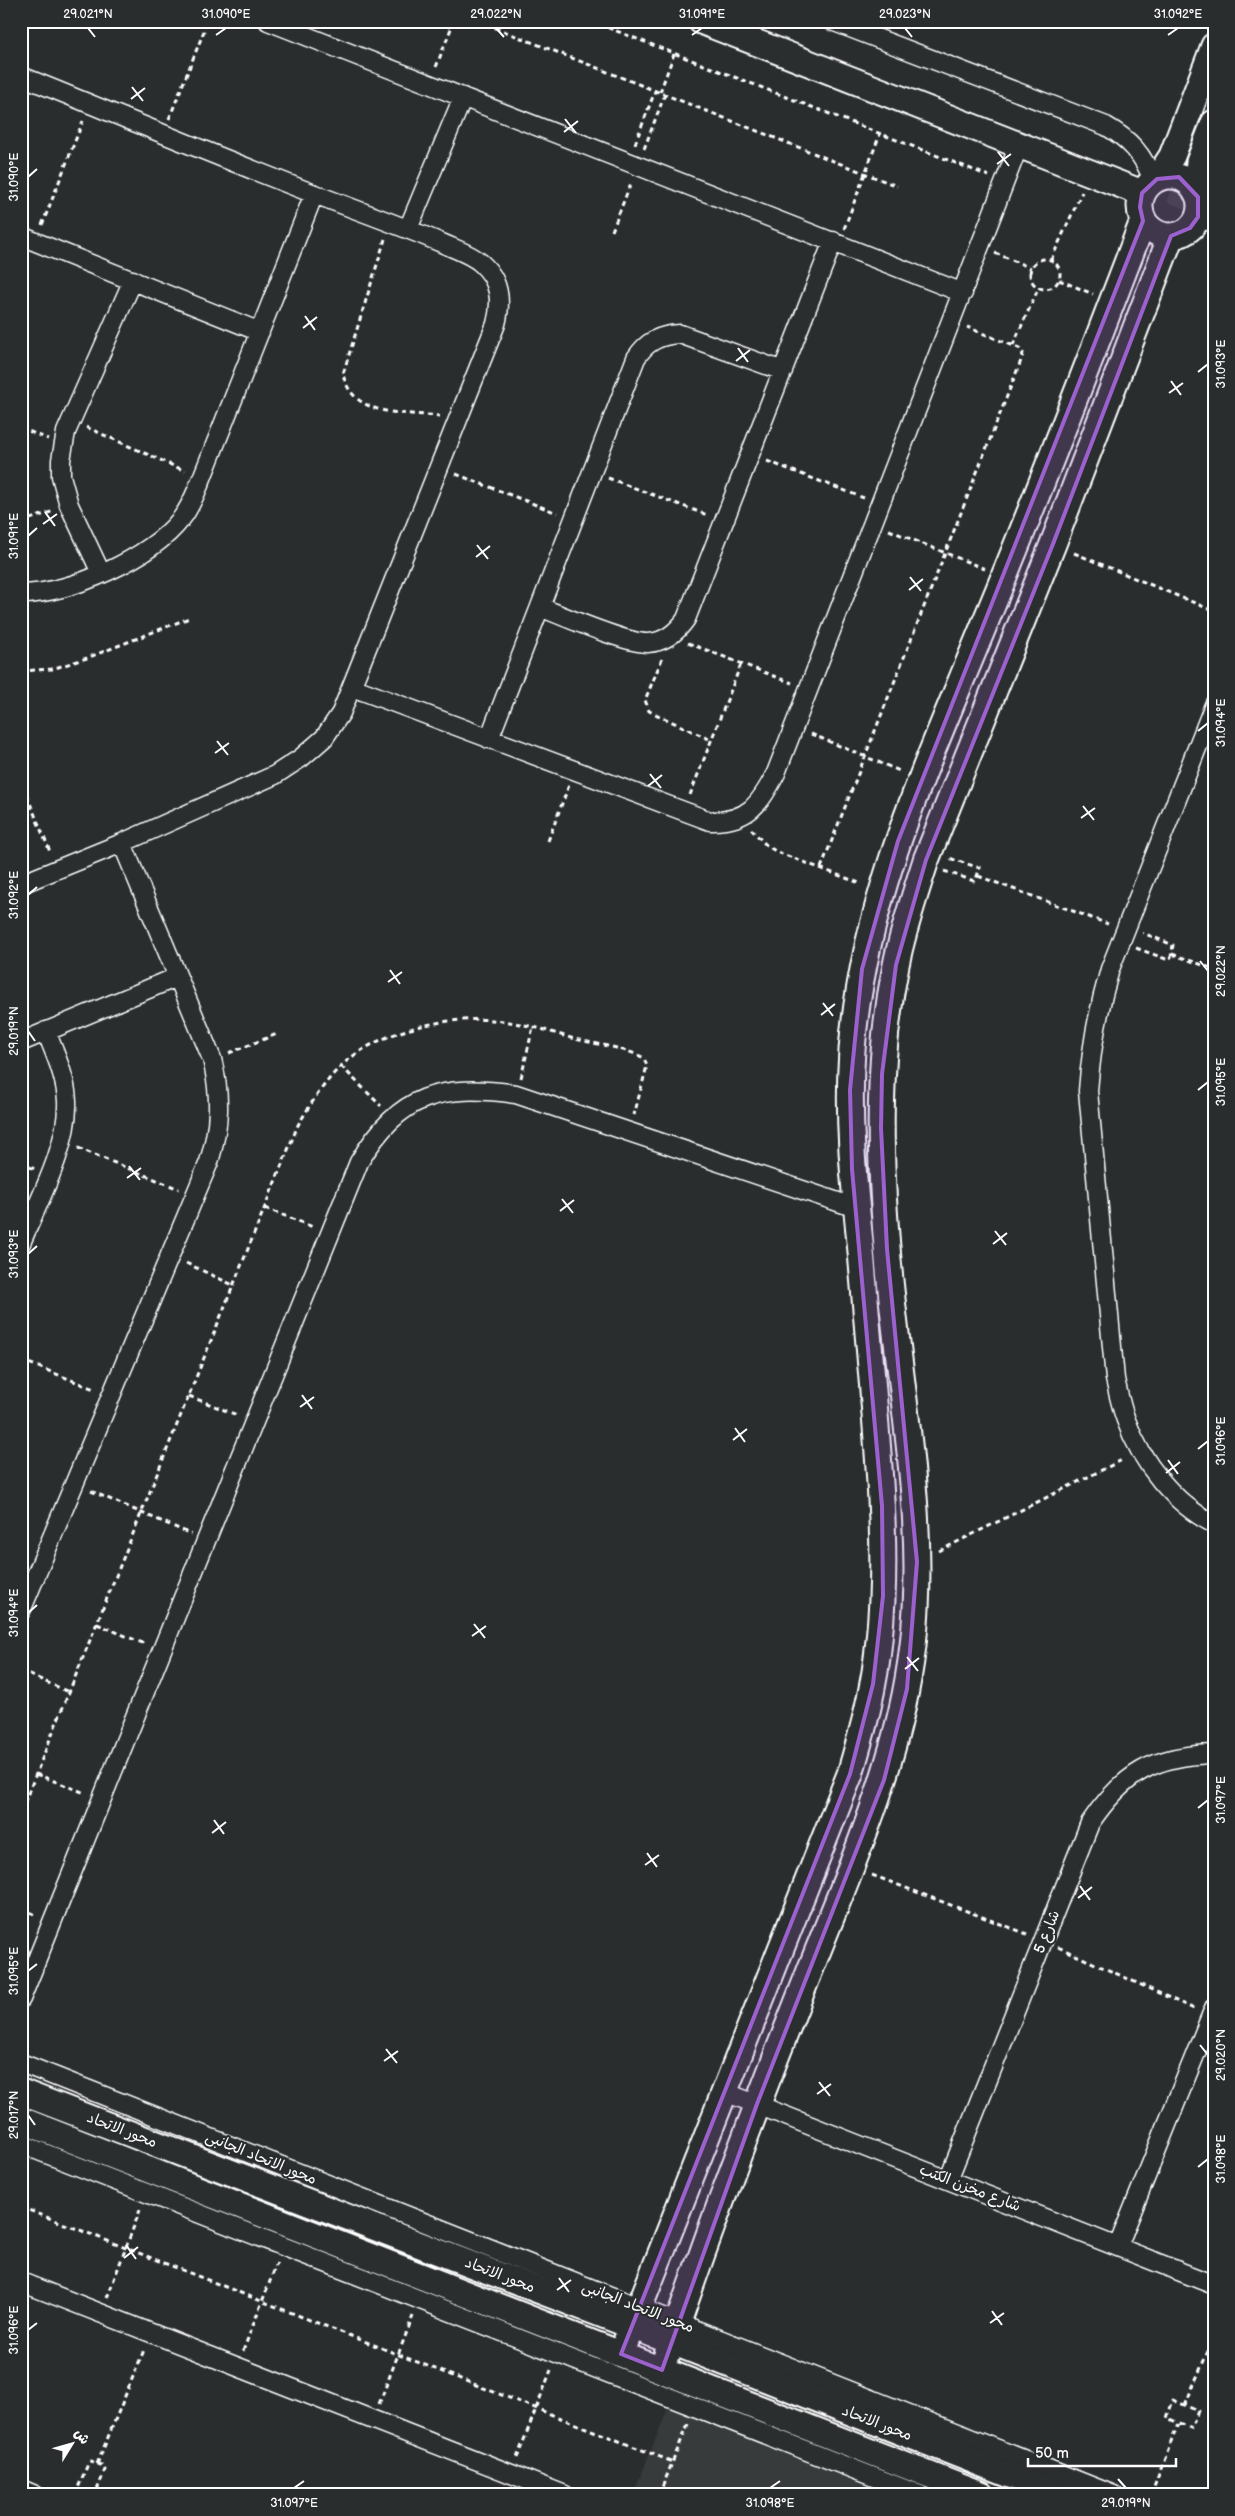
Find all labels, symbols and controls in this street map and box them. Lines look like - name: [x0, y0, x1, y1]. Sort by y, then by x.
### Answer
- text: 29.021°N: [63, 7, 113, 22]
- text: 31.090°E: [202, 7, 251, 22]
- text: 29.022°N: [470, 7, 522, 22]
- text: 31.091°E: [679, 7, 725, 22]
- text: 29.023°N: [879, 7, 931, 22]
- text: 31.092°E: [1154, 7, 1202, 22]
- text: 31.090°E: [7, 152, 22, 201]
- text: 31.093°E: [1214, 339, 1229, 388]
- text: 31.091°E: [7, 513, 22, 559]
- text: 31.094°E: [1214, 699, 1229, 747]
- text: 31.092°E: [7, 871, 22, 919]
- text: 29.022°N: [1214, 945, 1229, 997]
- text: 29.019°N: [7, 1006, 22, 1056]
- text: 31.095°E: [1214, 1058, 1229, 1106]
- text: 31.093°E: [7, 1229, 22, 1278]
- text: 31.096°E: [1214, 1416, 1229, 1465]
- text: 31.094°E: [7, 1589, 22, 1637]
- text: 31.097°E: [1214, 1776, 1229, 1824]
- street label: شارع 5: [1030, 1908, 1064, 1956]
- text: 31.095°E: [7, 1947, 22, 1995]
- text: 29.020°N: [1214, 2029, 1229, 2081]
- text: 29.017°N: [7, 2091, 22, 2139]
- street label: محور الاتحاد: [84, 2108, 160, 2152]
- street label: محور الاتحاد الجانبى: [203, 2127, 319, 2189]
- text: 31.098°E: [1214, 2135, 1229, 2183]
- street label: شارع مخزن الكتب: [917, 2160, 1023, 2216]
- street label: محور الاتحاد: [462, 2253, 538, 2297]
- street label: محور الاتحاد الجانبى: [579, 2277, 697, 2337]
- text: 31.096°E: [7, 2305, 22, 2354]
- street label: محور الاتحاد: [839, 2401, 915, 2445]
- north arrow: [48, 2418, 98, 2468]
- text: ش: [71, 2425, 93, 2448]
- scale bar: [1028, 2436, 1175, 2468]
- text: 50 m: [1035, 2444, 1069, 2463]
- text: 31.097°E: [270, 2496, 318, 2511]
- text: 31.098°E: [746, 2496, 794, 2511]
- text: 29.019°N: [1101, 2496, 1151, 2511]

